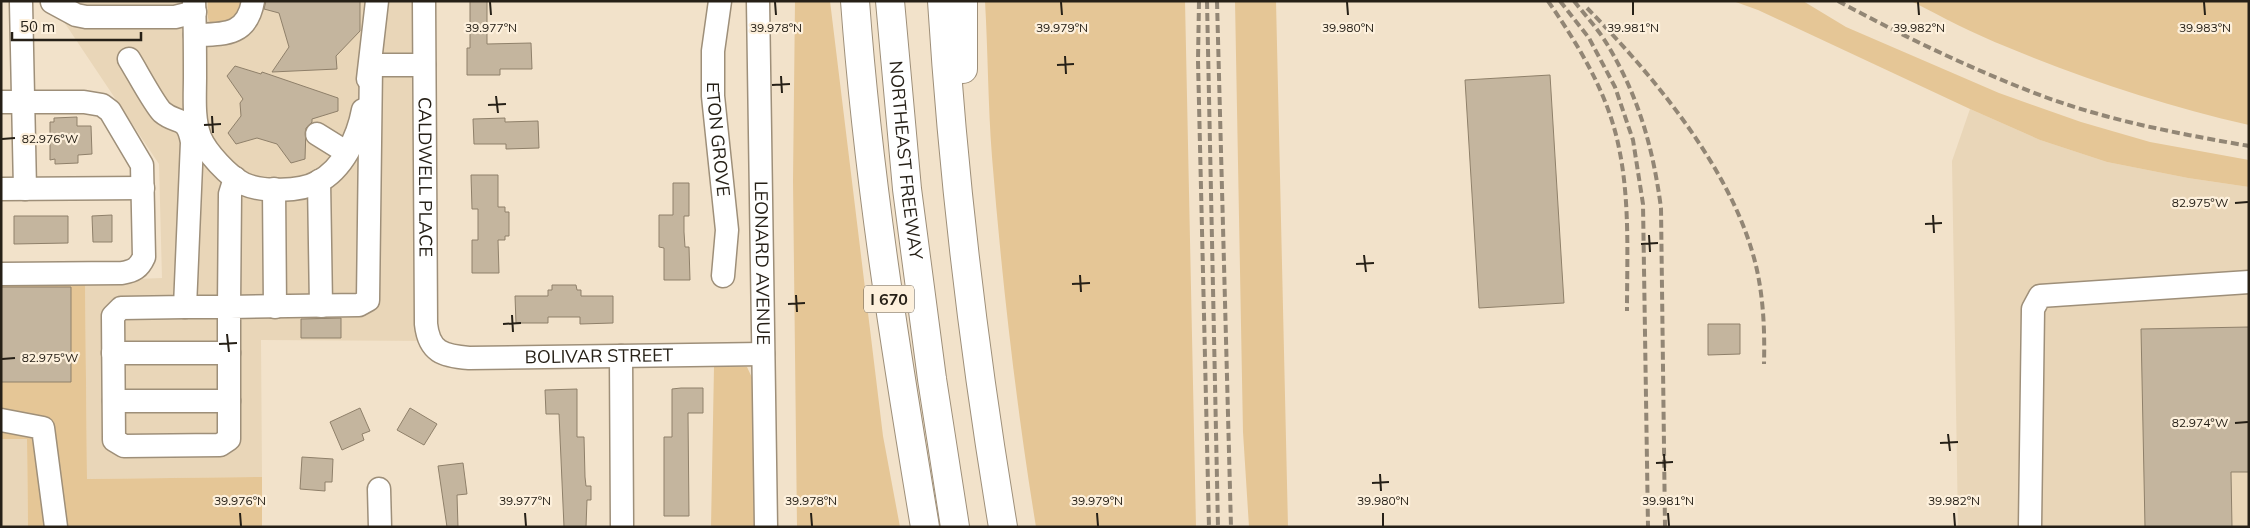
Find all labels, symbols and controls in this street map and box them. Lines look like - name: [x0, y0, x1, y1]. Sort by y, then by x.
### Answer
- scale bar: [12, 10, 141, 42]
- text: 50 m: [20, 17, 55, 36]
- text: 39.977°N: [465, 20, 517, 35]
- text: 39.978°N: [750, 20, 802, 35]
- text: 39.979°N: [1036, 20, 1088, 35]
- text: 39.980°N: [1322, 20, 1374, 35]
- text: 39.981°N: [1607, 20, 1659, 35]
- text: 39.982°N: [1893, 20, 1945, 35]
- text: 39.983°N: [2179, 20, 2231, 35]
- street label: NORTHEAST FREEWAY: [884, 60, 928, 262]
- street label: ETON GROVE: [702, 82, 735, 198]
- street label: CALDWELL PLACE: [414, 97, 438, 257]
- text: 82.976°W: [22, 131, 78, 146]
- street label: LEONARD AVENUE: [750, 181, 775, 345]
- text: 82.975°W: [2172, 195, 2228, 210]
- road number: I 670: [864, 286, 914, 312]
- street label: BOLIVAR STREET: [524, 343, 674, 368]
- text: 82.975°W: [22, 350, 78, 365]
- text: 82.974°W: [2172, 415, 2228, 430]
- text: 39.976°N: [214, 493, 266, 508]
- text: 39.977°N: [499, 493, 551, 508]
- text: 39.978°N: [785, 493, 837, 508]
- text: 39.979°N: [1071, 493, 1123, 508]
- text: 39.980°N: [1357, 493, 1409, 508]
- text: 39.981°N: [1642, 493, 1694, 508]
- text: 39.982°N: [1928, 493, 1980, 508]

